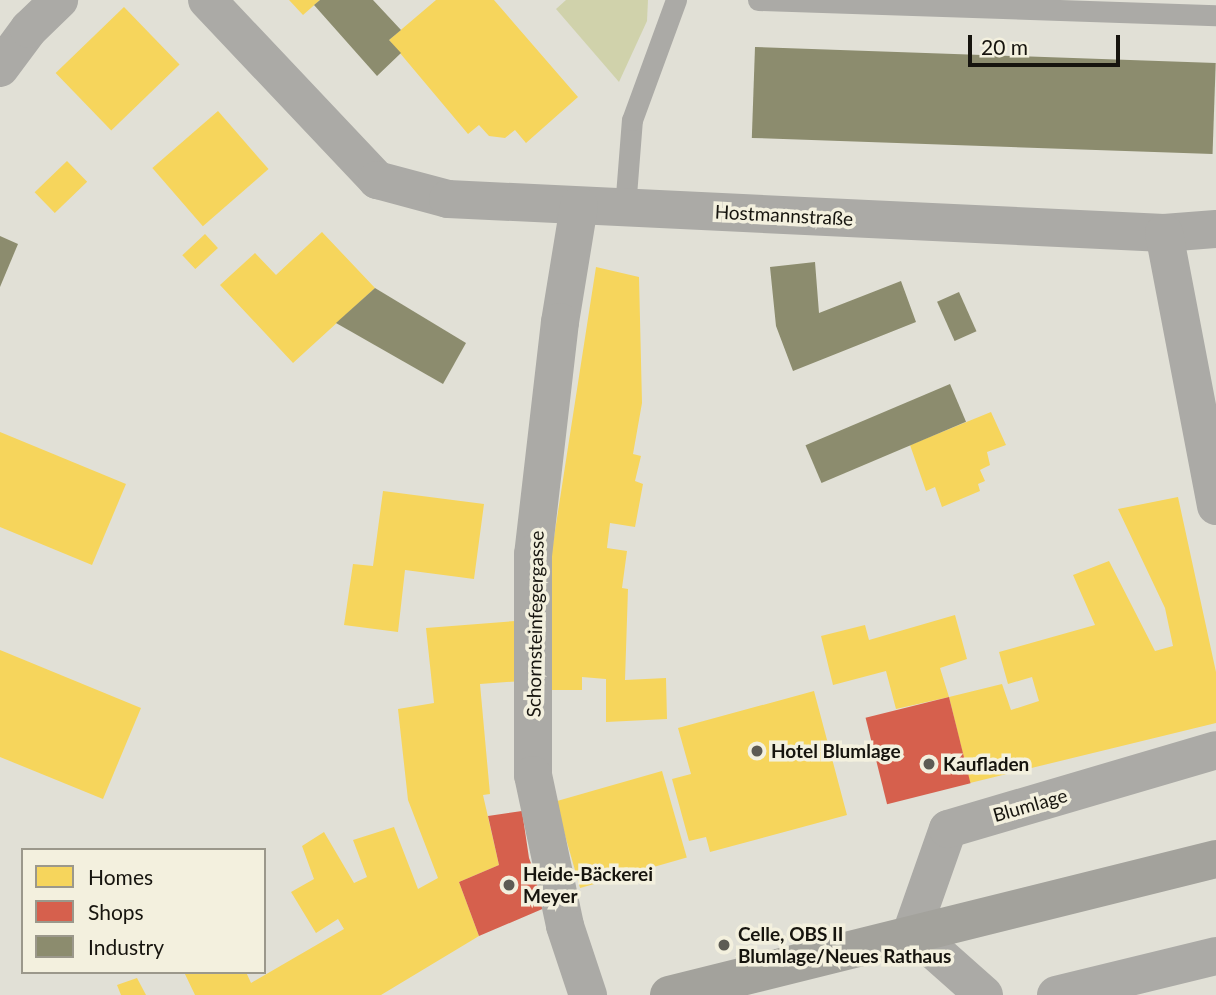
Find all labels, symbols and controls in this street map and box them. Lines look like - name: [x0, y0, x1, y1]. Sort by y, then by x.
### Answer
- scale bar: [971, 21, 1123, 65]
- text: 20 m: [981, 34, 1028, 59]
- street label: Hostmannstraße: [714, 200, 854, 230]
- street label: Schornsteinfegergasse: [522, 530, 548, 718]
- place label: Hotel Blumlage: [771, 740, 901, 762]
- marker: Hotel Blumlage: [749, 743, 765, 759]
- place label: Kaufladen: [943, 753, 1029, 775]
- marker: Kaufladen: [921, 756, 937, 772]
- street label: Blumlage: [990, 784, 1070, 826]
- legend: [21, 848, 266, 974]
- place label: Heide-Bäckerei Meyer: [523, 863, 653, 907]
- text: Homes: [88, 864, 153, 889]
- marker: Heide-Bäckerei Meyer: [501, 877, 517, 893]
- text: Shops: [88, 899, 144, 924]
- place label: Celle, OBS II Blumlage/Neues Rathaus: [738, 923, 951, 967]
- text: Industry: [88, 934, 164, 959]
- marker: Celle, OBS II Blumlage/Neues Rathaus: [716, 937, 732, 953]

